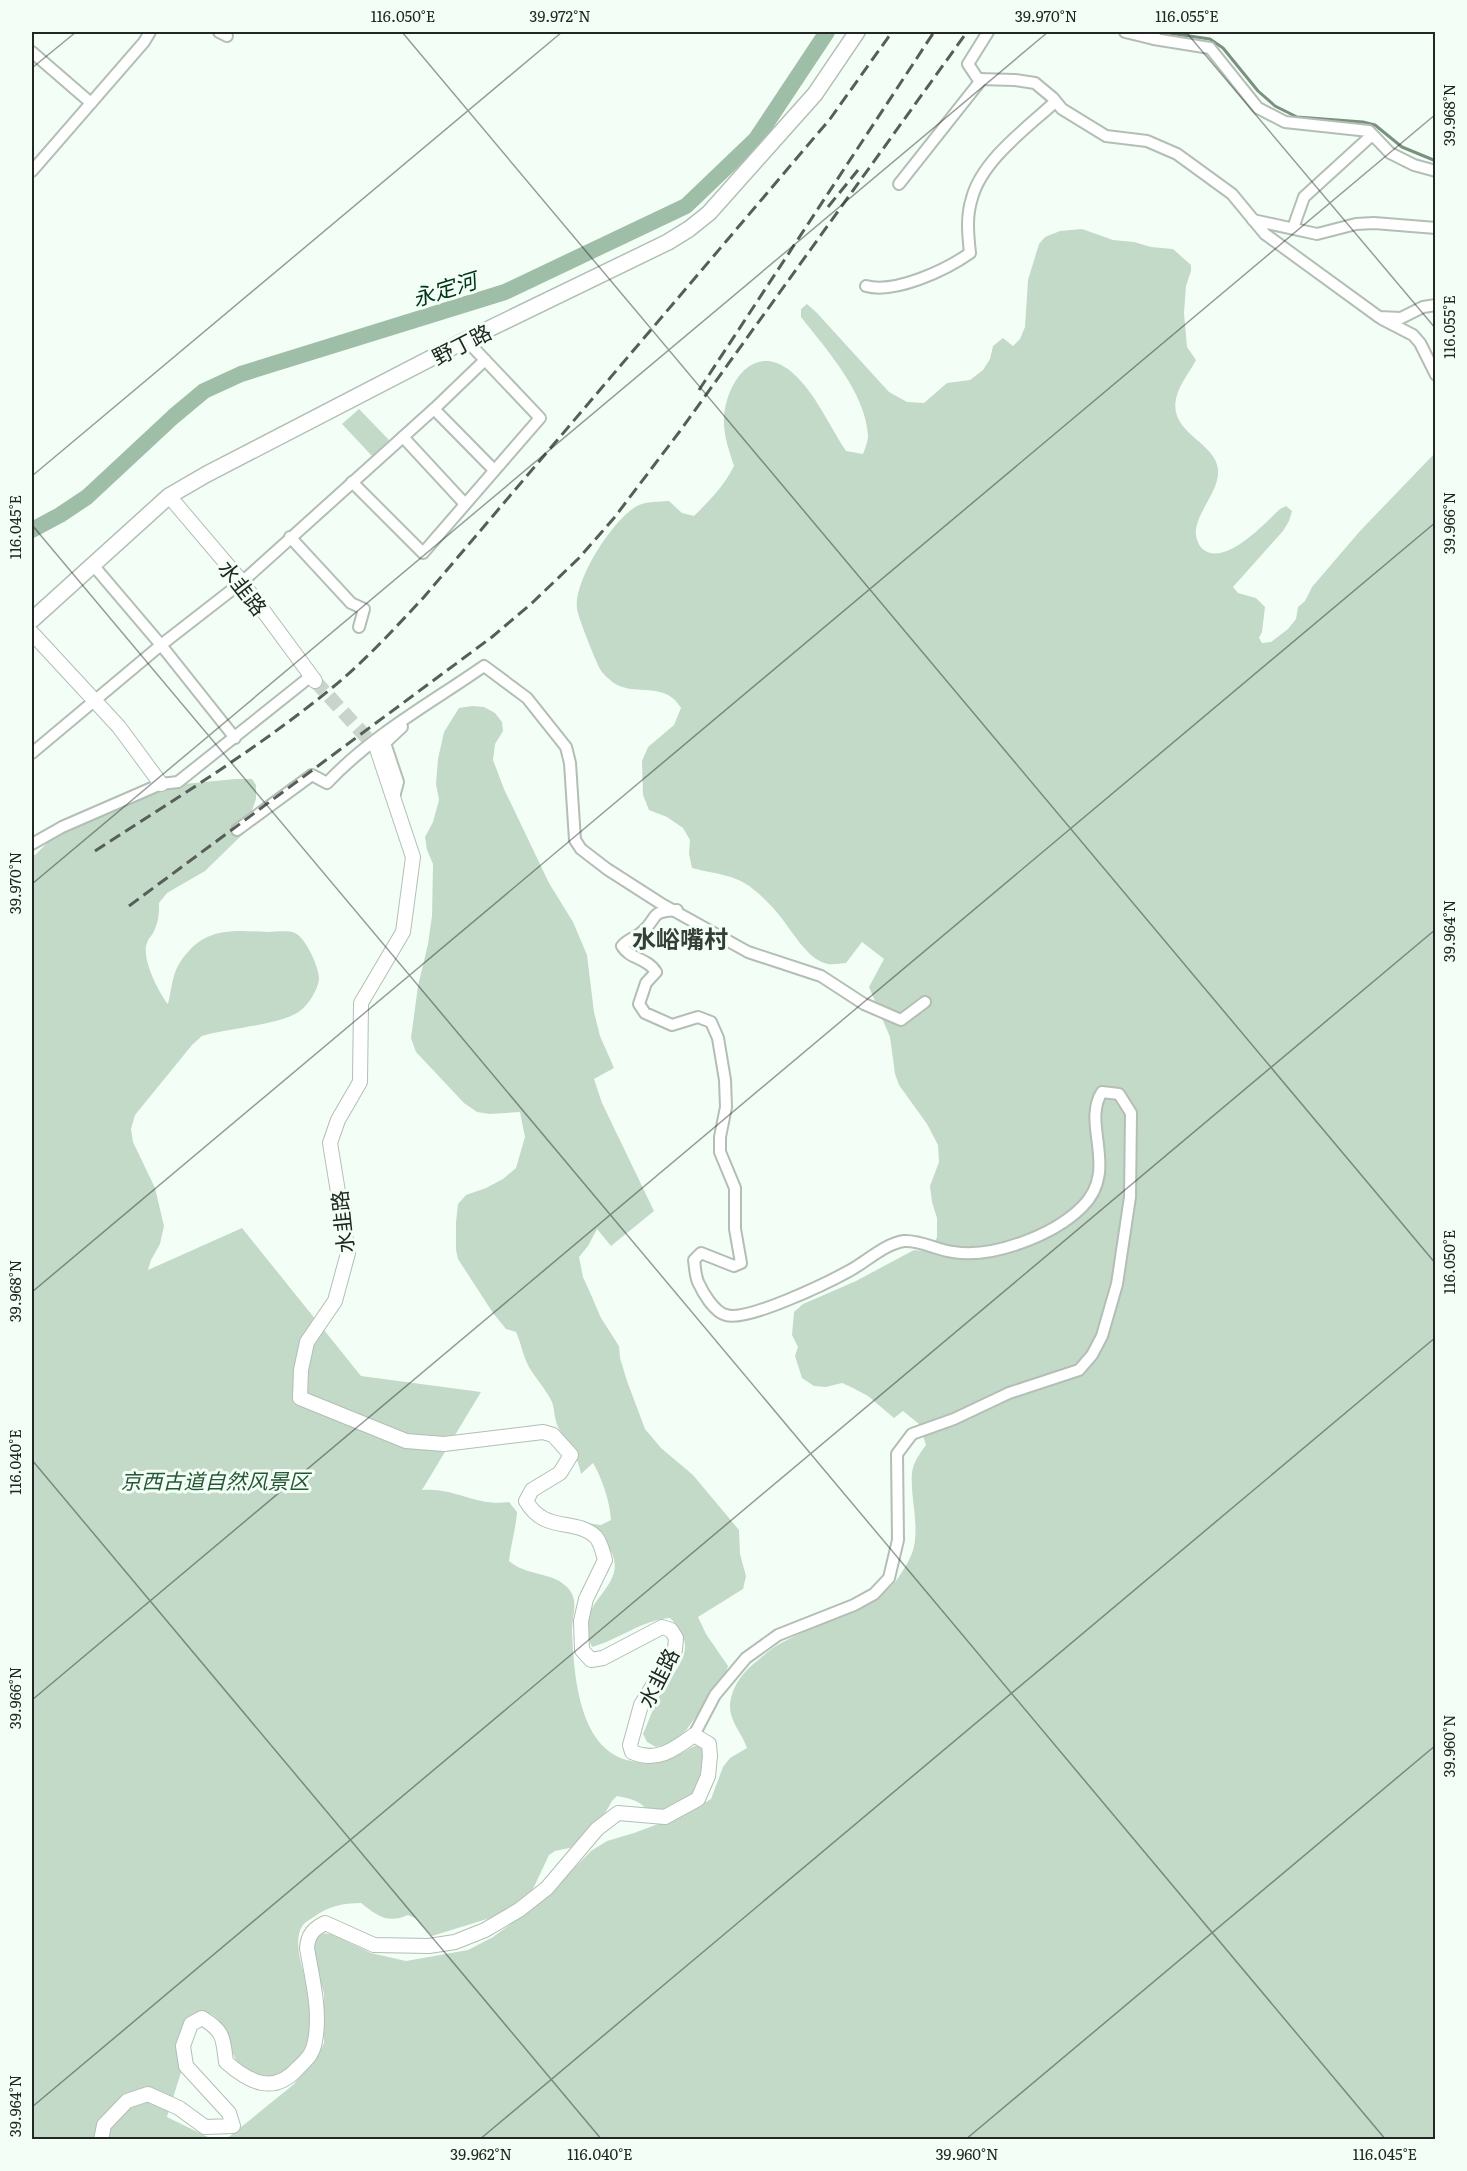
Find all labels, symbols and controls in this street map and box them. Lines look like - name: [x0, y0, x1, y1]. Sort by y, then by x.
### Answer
- text: 116.050°E: [371, 4, 435, 27]
- text: 39.972°N: [529, 4, 591, 27]
- text: 39.970°N: [1015, 4, 1077, 27]
- text: 116.055°E: [1155, 4, 1219, 27]
- text: 39.968°N: [1437, 84, 1460, 146]
- water label: 永定河: [408, 261, 484, 313]
- text: 116.055°E: [1437, 295, 1460, 359]
- street label: 野丁路: [426, 315, 496, 371]
- text: 39.966°N: [1437, 492, 1460, 554]
- text: 116.045°E: [3, 495, 26, 559]
- street label: 水韭路: [212, 553, 276, 621]
- text: 39.970°N: [3, 852, 26, 914]
- text: 39.964°N: [1437, 900, 1460, 962]
- district label: 水峪嘴村: [632, 920, 728, 955]
- street label: 水韭路: [322, 1189, 360, 1255]
- text: 116.050°E: [1437, 1230, 1460, 1294]
- text: 39.968°N: [3, 1260, 26, 1322]
- text: 116.040°E: [3, 1429, 26, 1495]
- park label: 京西古道自然风景区: [121, 1464, 312, 1495]
- street label: 水韭路: [629, 1642, 685, 1712]
- text: 39.966°N: [3, 1667, 26, 1729]
- text: 39.960°N: [1437, 1714, 1460, 1778]
- text: 39.964°N: [3, 2075, 26, 2137]
- text: 39.962°N: [450, 2142, 512, 2165]
- text: 116.040°E: [567, 2142, 633, 2165]
- text: 39.960°N: [935, 2142, 999, 2165]
- text: 116.045°E: [1353, 2142, 1417, 2165]

